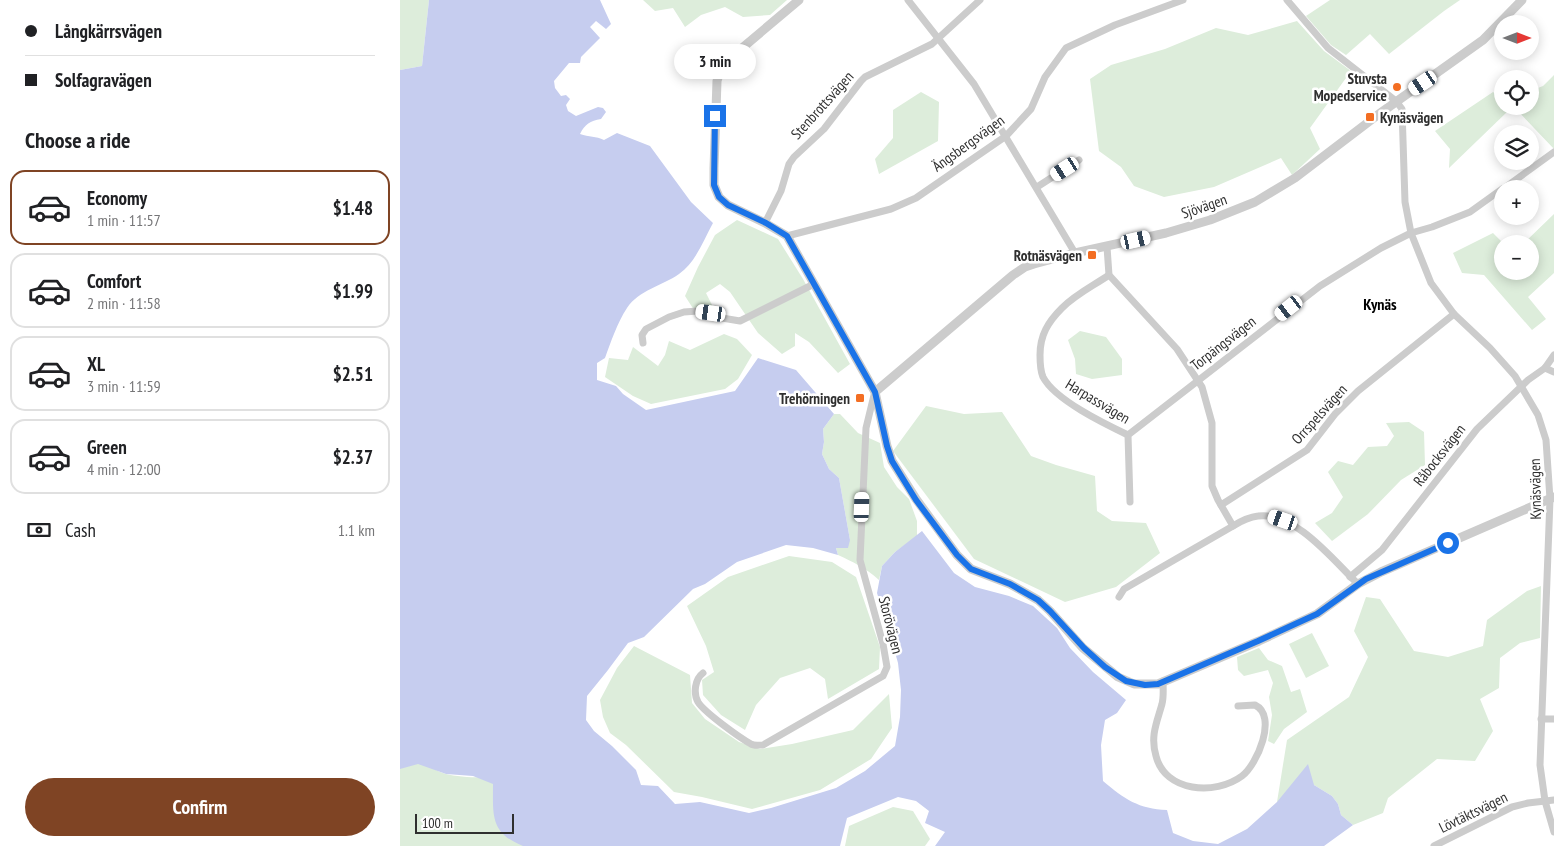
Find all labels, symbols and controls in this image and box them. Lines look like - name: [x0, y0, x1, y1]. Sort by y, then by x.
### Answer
- north arrow: [1494, 15, 1539, 60]
- map controls: [1494, 15, 1539, 280]
- text: Långkärrsvägen: [55, 19, 162, 43]
- callout: 3 min: [674, 44, 756, 78]
- text: 3 min: [699, 51, 731, 71]
- street label: Stenbrottsvägen: [787, 67, 857, 143]
- text: Solfagravägen: [55, 68, 152, 92]
- car: [1406, 68, 1439, 98]
- place label: Stuvsta Mopedservice: [1314, 69, 1387, 105]
- button: locate: [1494, 70, 1539, 115]
- marker: Stuvsta Mopedservice: [1391, 81, 1403, 93]
- route end: [704, 105, 726, 127]
- place label: Kynäsvägen: [1380, 108, 1444, 127]
- street label: Ängsbergsvägen: [928, 110, 1008, 176]
- marker: Kynäsvägen: [1364, 111, 1376, 123]
- button: layers: [1494, 125, 1539, 170]
- text: Choose a ride: [25, 126, 130, 154]
- car: [1048, 155, 1081, 183]
- button: +: [1494, 180, 1539, 225]
- icon: car: [27, 185, 72, 230]
- text: Economy: [87, 186, 147, 210]
- street label: Sjövägen: [1179, 189, 1229, 223]
- text: $1.48: [333, 196, 373, 220]
- text: 1 min · 11:57: [87, 210, 161, 230]
- car: [1119, 229, 1152, 251]
- button: −: [1494, 235, 1539, 280]
- place label: Rotnäsvägen: [1014, 246, 1082, 265]
- marker: Rotnäsvägen: [1086, 249, 1098, 261]
- icon: car: [27, 268, 72, 313]
- text: Comfort: [87, 269, 141, 293]
- text: $1.99: [333, 279, 373, 303]
- text: 2 min · 11:58: [87, 293, 161, 313]
- car: [1272, 293, 1305, 323]
- district label: Kynäs: [1363, 294, 1397, 314]
- car: [695, 303, 726, 323]
- street label: Torpängsvägen: [1187, 312, 1259, 374]
- icon: car: [27, 351, 72, 396]
- text: XL: [87, 352, 105, 376]
- text: $2.51: [333, 362, 373, 386]
- street label: Harpassvägen: [1062, 374, 1134, 428]
- text: 3 min · 11:59: [87, 376, 161, 396]
- street label: Orrspelsvägen: [1287, 380, 1351, 448]
- place label: Trehörningen: [779, 389, 850, 408]
- marker: Trehörningen: [854, 392, 866, 404]
- street label: Råbocksvägen: [1409, 420, 1469, 490]
- icon: car: [27, 434, 72, 479]
- text: Green: [87, 435, 127, 459]
- text: $2.37: [333, 445, 373, 469]
- street label: Kynäsvägen: [1525, 458, 1545, 520]
- text: 4 min · 12:00: [87, 459, 161, 479]
- car: [853, 492, 870, 522]
- car: [1266, 508, 1299, 532]
- icon: cash: [25, 516, 53, 544]
- text: Cash: [65, 518, 96, 542]
- text: 1.1 km: [338, 520, 375, 540]
- route start: [1437, 532, 1459, 554]
- street label: Storövägen: [875, 594, 907, 656]
- button: Confirm: [25, 778, 375, 836]
- street label: Lövtäktsvägen: [1436, 787, 1510, 837]
- scale bar: [415, 811, 514, 834]
- text: 100 m: [422, 814, 453, 832]

